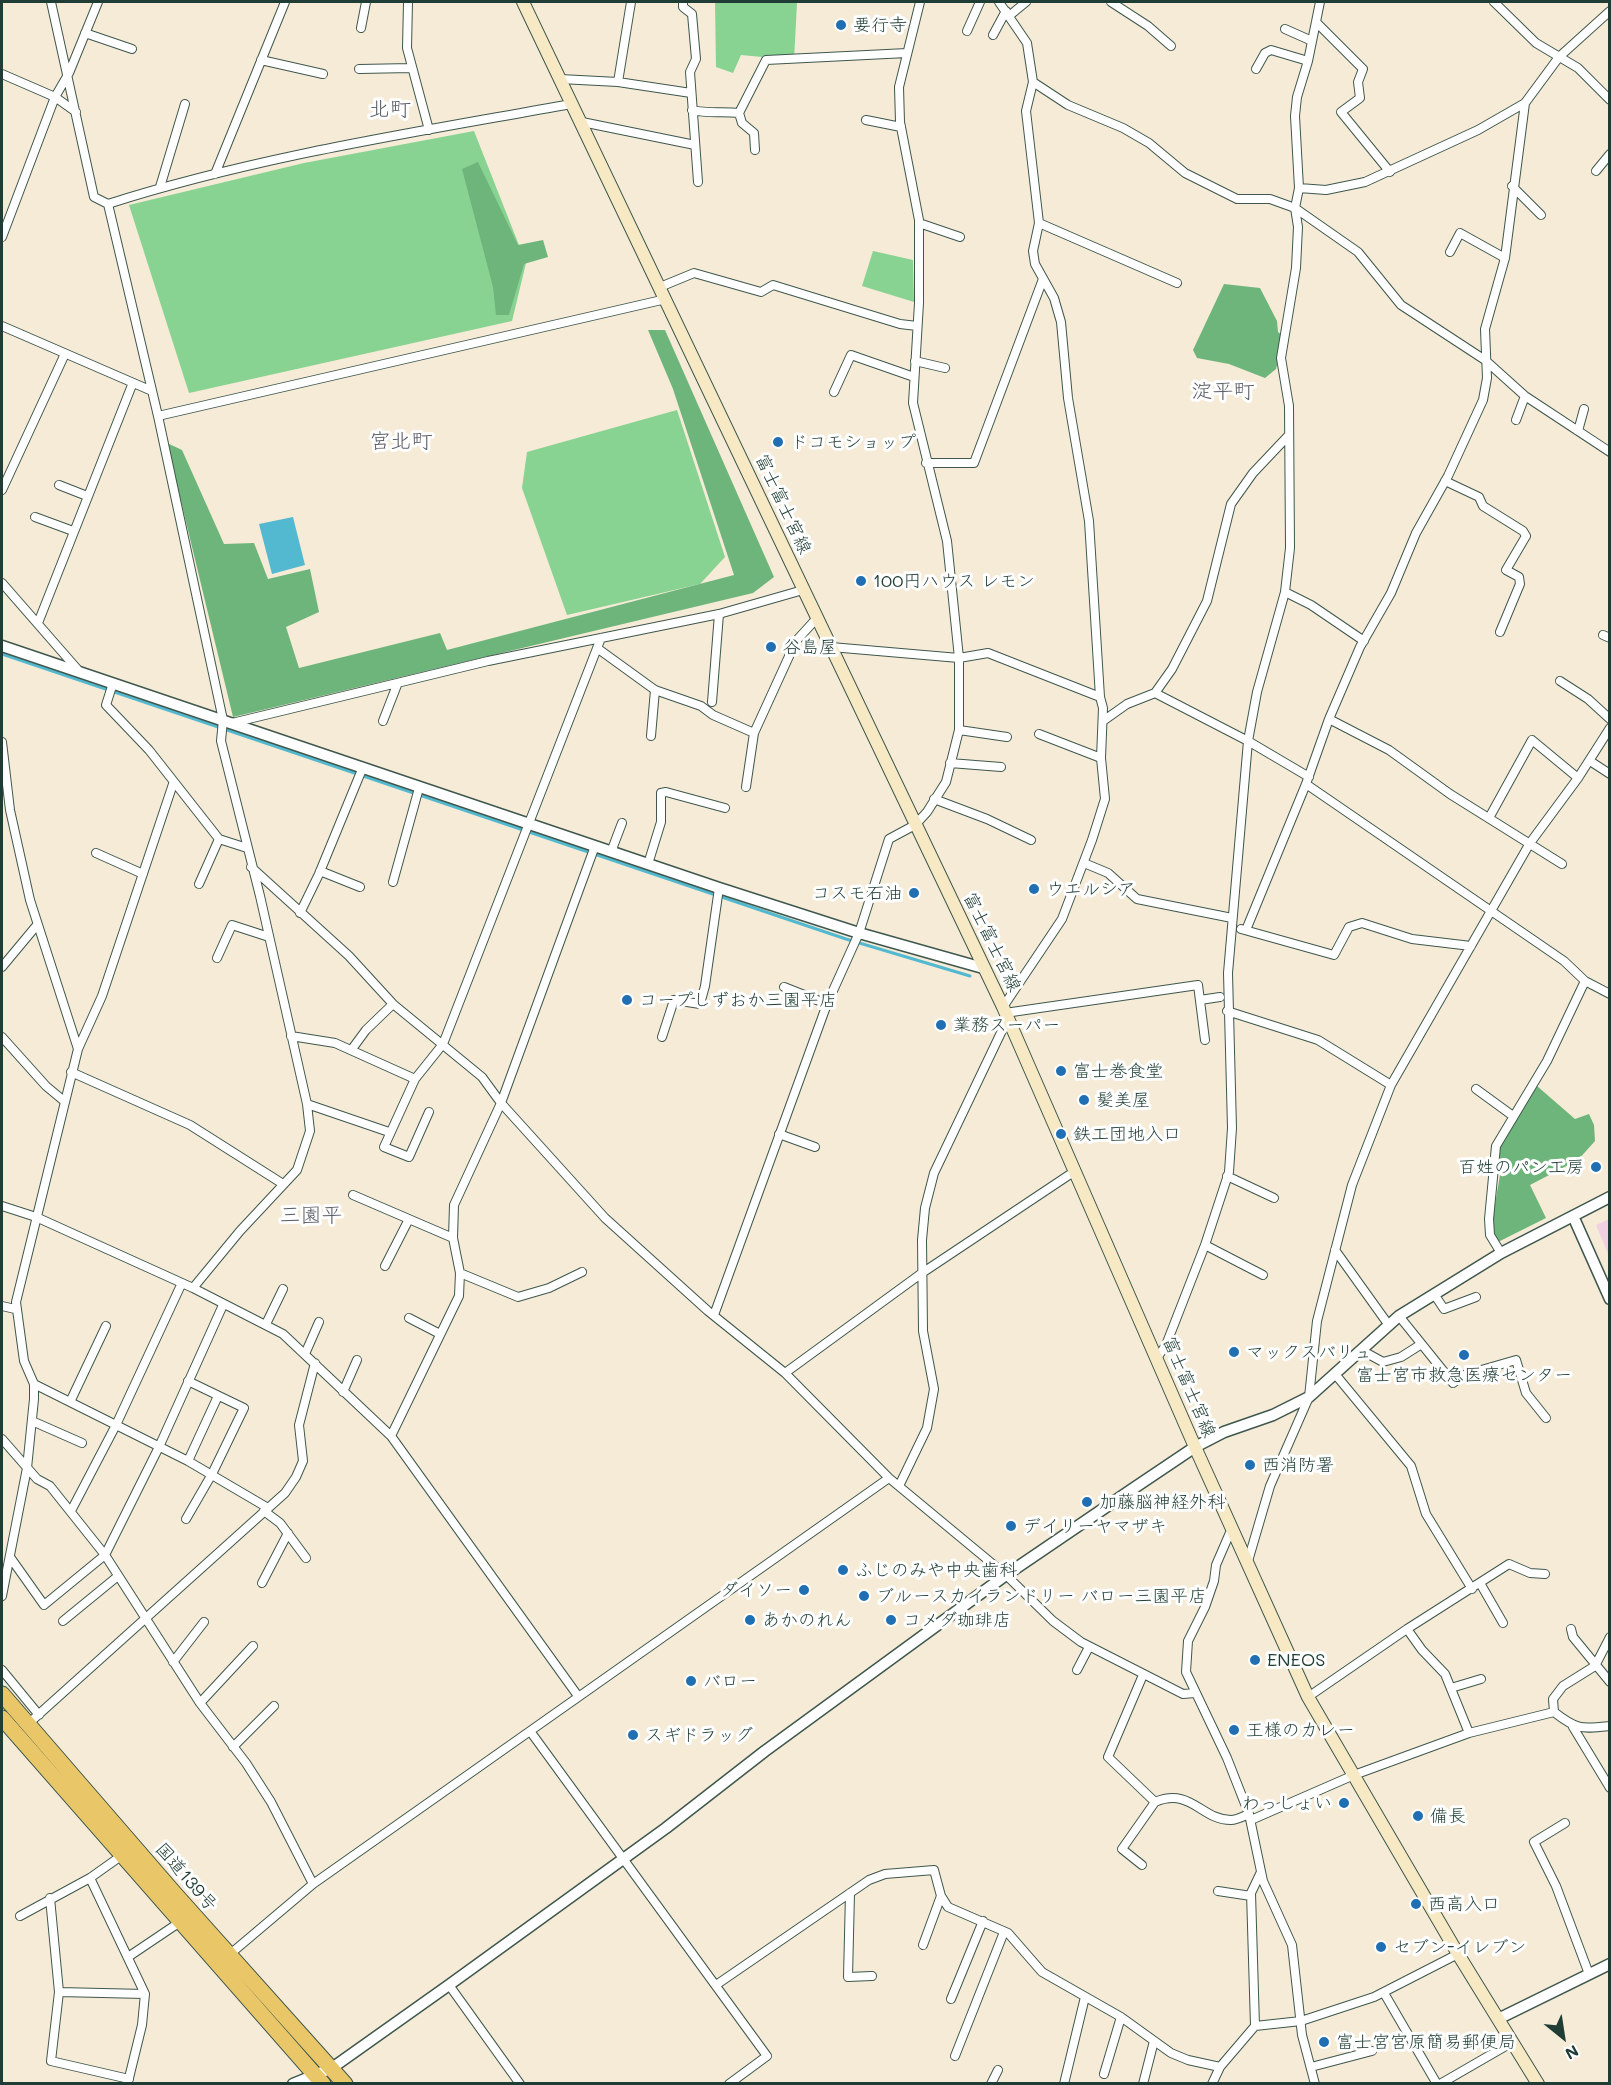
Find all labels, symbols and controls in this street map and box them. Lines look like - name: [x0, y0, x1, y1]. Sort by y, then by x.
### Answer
- place label: 要行寺: [853, 14, 907, 36]
- marker: 要行寺: [834, 18, 848, 32]
- district label: 北町: [369, 97, 411, 123]
- district label: 淀平町: [1192, 379, 1254, 405]
- district label: 宮北町: [370, 429, 432, 455]
- place label: ドコモショップ: [790, 431, 916, 453]
- marker: ドコモショップ: [771, 435, 785, 449]
- street label: 富士富士宮線: [750, 450, 816, 558]
- place label: 100円ハウス レモン: [873, 570, 1035, 592]
- marker: 100円ハウス レモン: [854, 574, 868, 588]
- place label: 谷島屋: [783, 636, 837, 658]
- marker: 谷島屋: [764, 640, 778, 654]
- place label: ウエルシア: [1046, 878, 1136, 900]
- place label: コスモ石油: [812, 882, 902, 904]
- marker: ウエルシア: [1027, 882, 1041, 896]
- marker: コスモ石油: [907, 886, 921, 900]
- street label: 富士富士宮線: [959, 889, 1025, 995]
- place label: コープしずおか三園平店: [639, 989, 837, 1011]
- marker: コープしずおか三園平店: [620, 993, 634, 1007]
- place label: 業務スーパー: [953, 1014, 1060, 1036]
- marker: 業務スーパー: [934, 1018, 948, 1032]
- place label: 富士巻食堂: [1073, 1060, 1163, 1082]
- marker: 富士巻食堂: [1054, 1064, 1068, 1078]
- place label: 髪美屋: [1096, 1089, 1150, 1111]
- marker: 髪美屋: [1077, 1093, 1091, 1107]
- place label: 鉄工団地入口: [1073, 1123, 1181, 1145]
- marker: 鉄工団地入口: [1054, 1127, 1068, 1141]
- place label: 百姓のパン工房: [1458, 1156, 1584, 1178]
- marker: 百姓のパン工房: [1589, 1160, 1603, 1174]
- district label: 三園平: [280, 1203, 342, 1229]
- street label: 富士富士宮線: [1158, 1333, 1220, 1441]
- place label: マックスバリュ: [1246, 1341, 1372, 1363]
- marker: マックスバリュ: [1227, 1345, 1241, 1359]
- marker: 富士宮市救急医療センター: [1457, 1348, 1471, 1362]
- place label: 富士宮市救急医療センター: [1356, 1364, 1572, 1386]
- place label: 西消防署: [1262, 1454, 1334, 1476]
- marker: 西消防署: [1243, 1458, 1257, 1472]
- place label: 加藤脳神経外科: [1099, 1491, 1225, 1513]
- marker: 加藤脳神経外科: [1080, 1495, 1094, 1509]
- place label: デイリーヤマザキ: [1023, 1515, 1167, 1537]
- marker: デイリーヤマザキ: [1004, 1519, 1018, 1533]
- place label: ふじのみや中央歯科: [855, 1559, 1017, 1581]
- marker: ふじのみや中央歯科: [836, 1563, 850, 1577]
- place label: ダイソー: [720, 1579, 792, 1601]
- marker: ダイソー: [797, 1583, 811, 1597]
- place label: ブルースカイランドリー バロー三園平店: [876, 1585, 1206, 1607]
- marker: ブルースカイランドリー バロー三園平店: [857, 1589, 871, 1603]
- place label: あかのれん: [762, 1609, 852, 1631]
- place label: コメダ珈琲店: [903, 1609, 1011, 1631]
- marker: あかのれん: [743, 1613, 757, 1627]
- marker: コメダ珈琲店: [884, 1613, 898, 1627]
- place label: ENEOS: [1267, 1649, 1325, 1671]
- marker: ENEOS: [1248, 1653, 1262, 1667]
- place label: バロー: [703, 1670, 757, 1692]
- marker: バロー: [684, 1674, 698, 1688]
- place label: 王様のカレー: [1246, 1719, 1355, 1741]
- marker: 王様のカレー: [1227, 1723, 1241, 1737]
- place label: スギドラッグ: [645, 1724, 753, 1746]
- marker: スギドラッグ: [626, 1728, 640, 1742]
- place label: わっしょい: [1242, 1792, 1332, 1814]
- marker: わっしょい: [1337, 1796, 1351, 1810]
- place label: 備長: [1430, 1805, 1466, 1827]
- marker: 備長: [1411, 1809, 1425, 1823]
- street label: 国道139号: [151, 1839, 221, 1915]
- place label: 西高入口: [1428, 1893, 1500, 1915]
- marker: 西高入口: [1409, 1897, 1423, 1911]
- place label: セブン-イレブン: [1393, 1936, 1527, 1958]
- marker: セブン-イレブン: [1374, 1940, 1388, 1954]
- north arrow: [1533, 2007, 1593, 2067]
- place label: 富士宮宮原簡易郵便局: [1336, 2031, 1516, 2053]
- marker: 富士宮宮原簡易郵便局: [1317, 2035, 1331, 2049]
- text: N: [1562, 2041, 1583, 2065]

